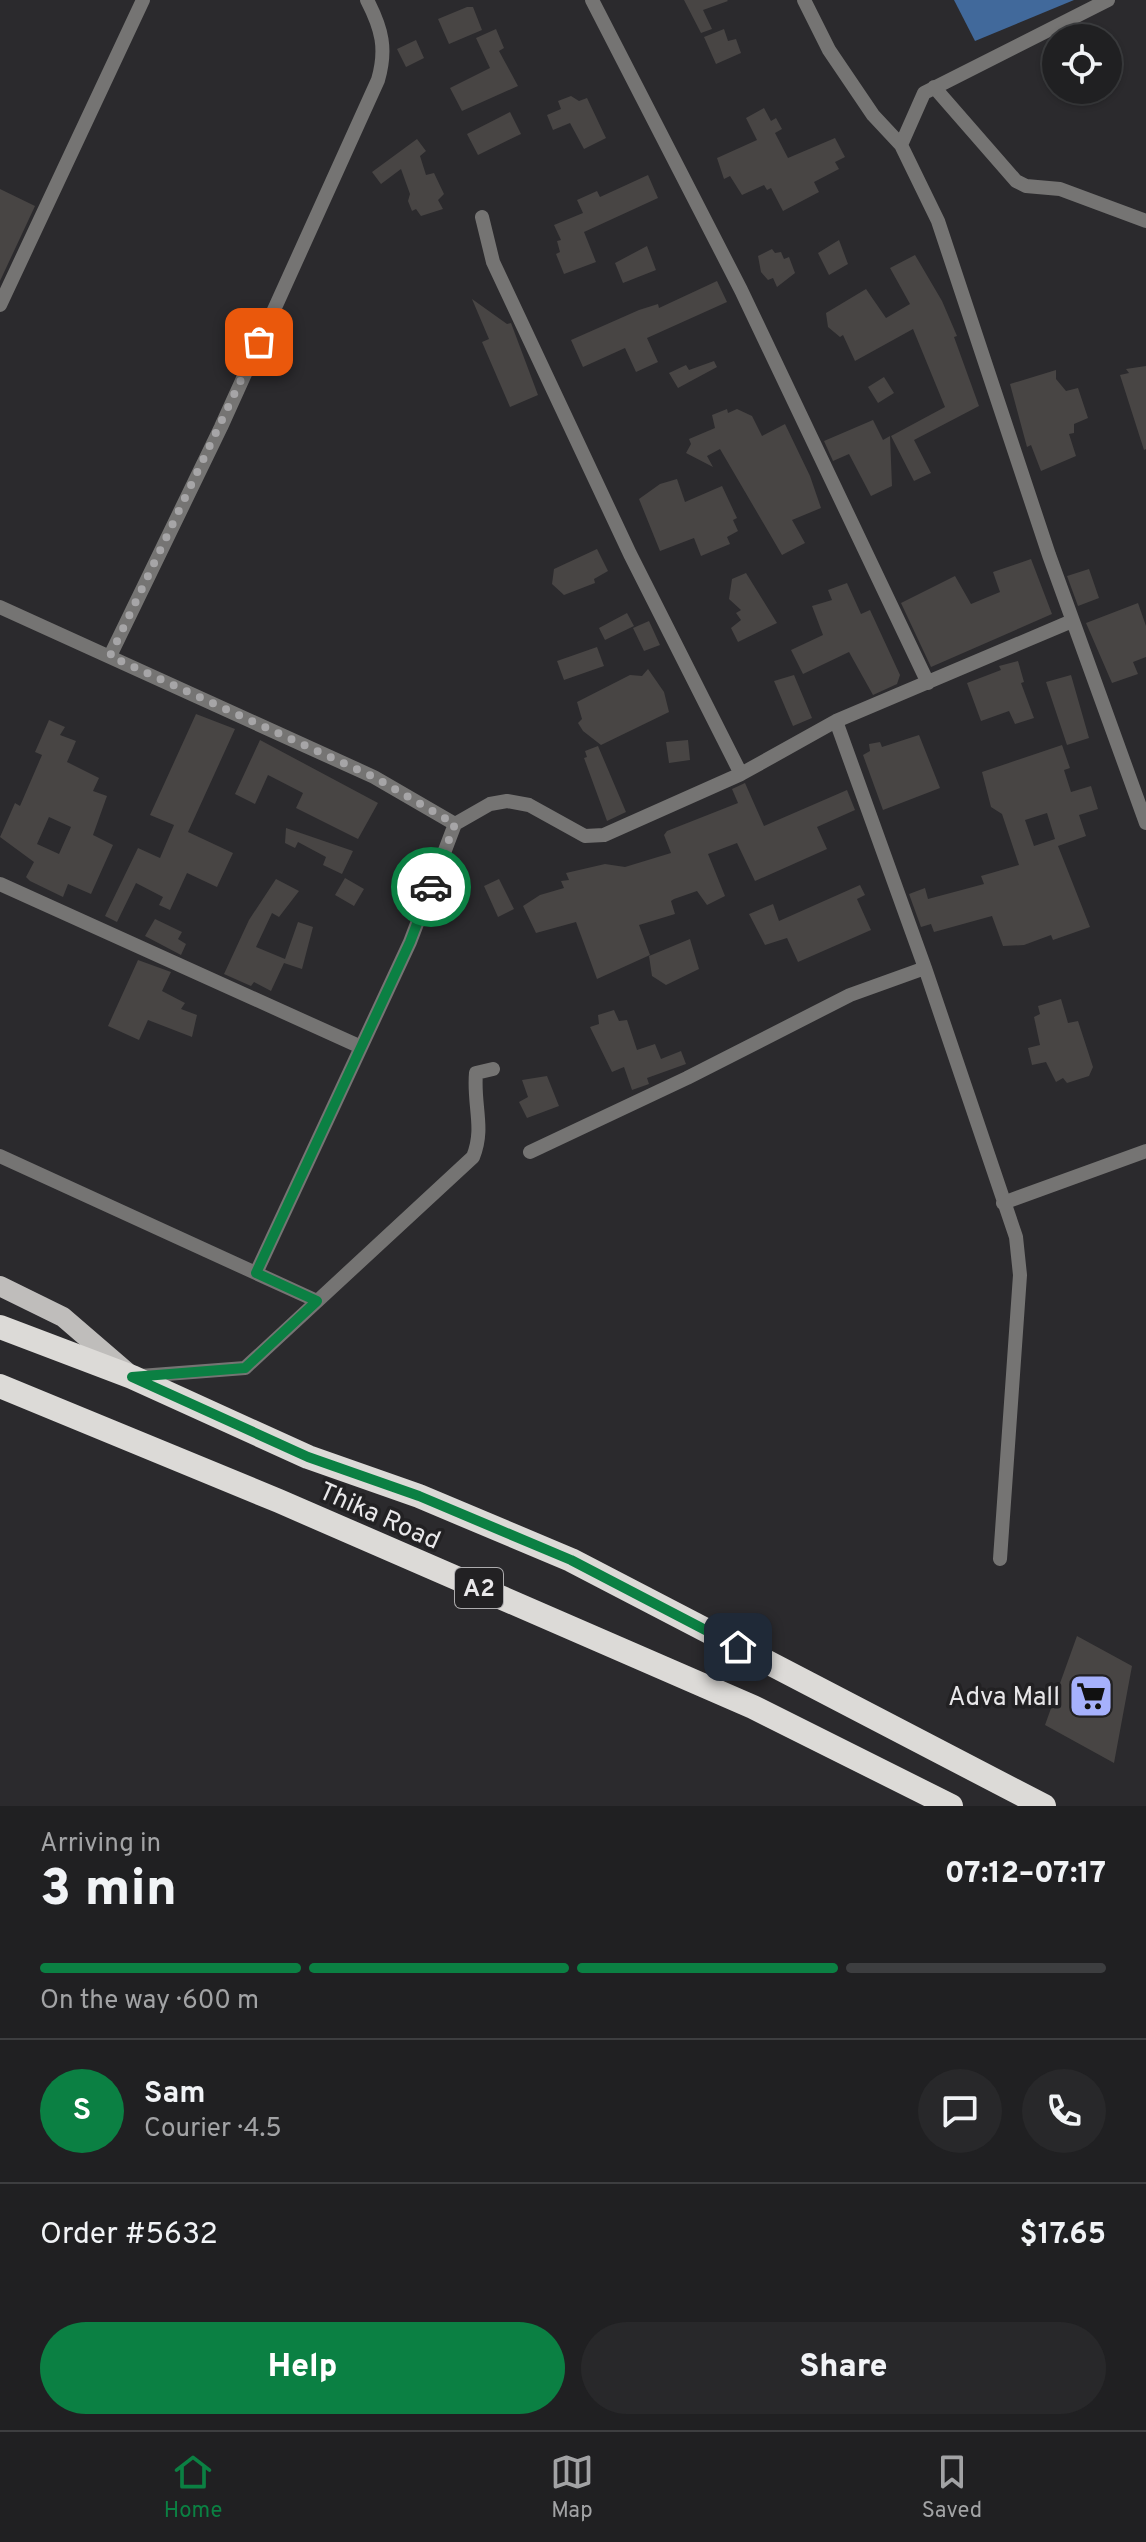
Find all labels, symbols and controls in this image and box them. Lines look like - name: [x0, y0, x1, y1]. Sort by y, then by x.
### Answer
- map controls: [1042, 24, 1122, 104]
- button: locate: [1042, 24, 1122, 104]
- pin: [225, 308, 293, 376]
- icon: bag: [237, 320, 281, 364]
- courier: [391, 847, 471, 927]
- icon: car: [409, 865, 453, 909]
- street label: Thika Road: [313, 1476, 445, 1559]
- road number: A2: [455, 1568, 503, 1608]
- pin: [704, 1613, 772, 1681]
- icon: home: [716, 1625, 760, 1669]
- supermarket icon: Adva Mall: [1067, 1672, 1115, 1720]
- place label: Adva Mall: [948, 1682, 1060, 1715]
- text: Arriving in: [40, 1828, 161, 1861]
- text: 07:12–07:17: [945, 1856, 1106, 1893]
- text: 3 min: [40, 1858, 177, 1924]
- text: On the way · 600 m: [40, 1985, 259, 2018]
- button: chat: [918, 2069, 1002, 2153]
- button: phone: [1022, 2069, 1106, 2153]
- text: Sam: [144, 2076, 206, 2113]
- text: S: [73, 2093, 91, 2130]
- text: Courier · 4.5: [144, 2113, 282, 2146]
- text: Order #5632: [40, 2217, 218, 2254]
- text: $17.65: [1020, 2217, 1106, 2254]
- button: Help: [40, 2322, 565, 2414]
- button: Share: [581, 2322, 1106, 2414]
- tab: Home: [164, 2450, 222, 2525]
- tab: Map: [550, 2450, 594, 2525]
- tab: Saved: [922, 2450, 982, 2525]

